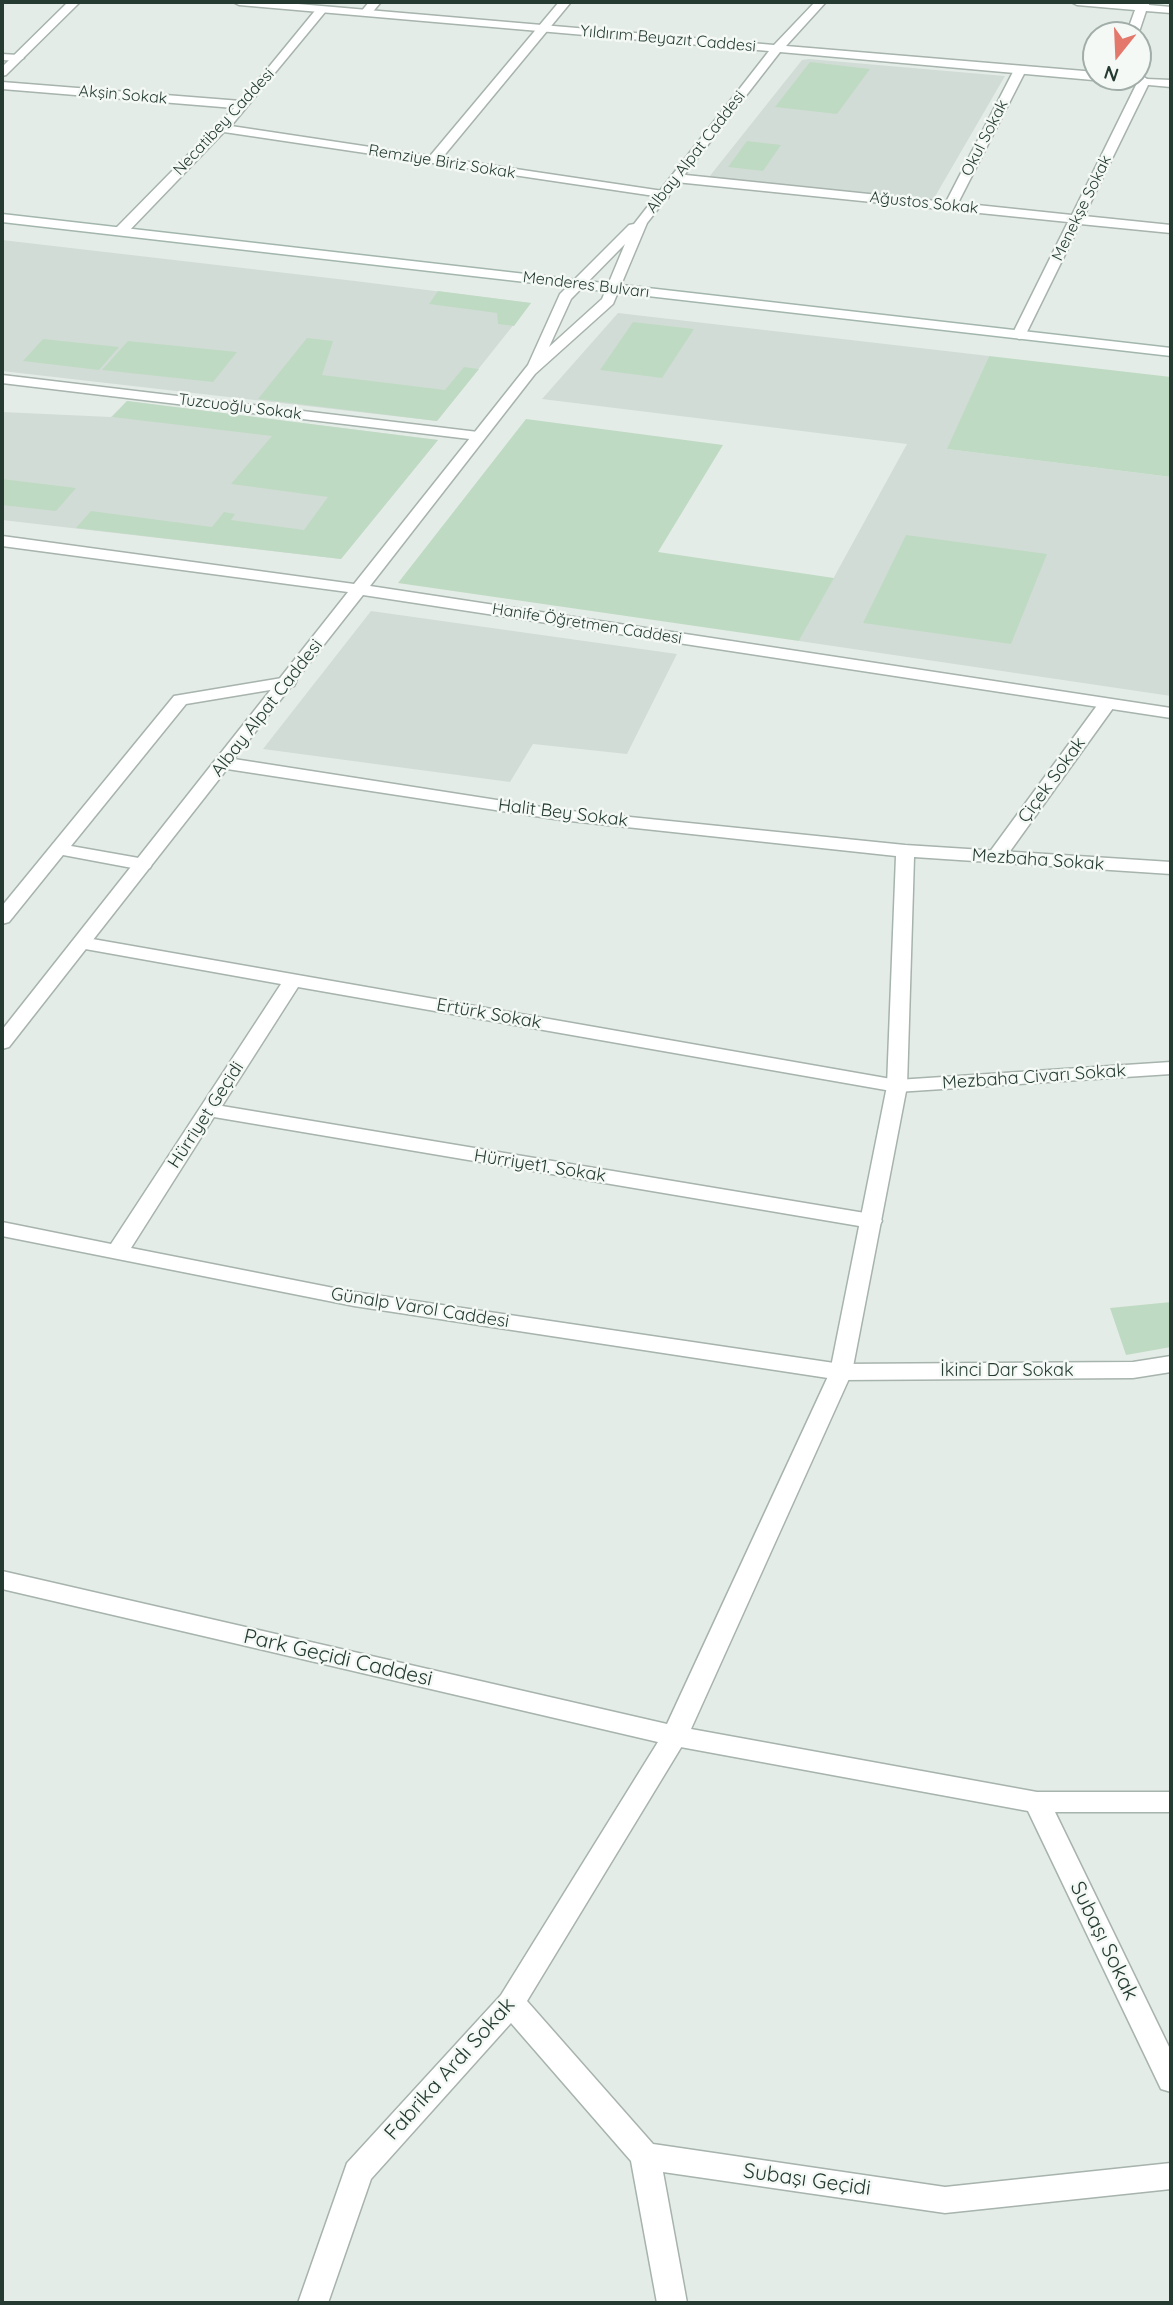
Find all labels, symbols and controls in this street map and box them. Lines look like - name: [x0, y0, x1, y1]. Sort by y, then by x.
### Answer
- north arrow: [1082, 21, 1152, 91]
- street label: Yıldırım Beyazıt Caddesi: [579, 22, 757, 56]
- text: N: [1101, 60, 1121, 88]
- street label: Necatibey Caddesi: [170, 65, 278, 179]
- street label: Akşin Sokak: [78, 82, 168, 108]
- street label: Albay Alpat Caddesi: [642, 87, 750, 217]
- street label: Okul Sokak: [958, 97, 1012, 179]
- street label: Remziye Biriz Sokak: [367, 141, 517, 183]
- street label: Menekşe Sokak: [1048, 152, 1116, 264]
- street label: Ağustos Sokak: [869, 188, 979, 218]
- street label: Menderes Bulvarı: [522, 268, 650, 302]
- street label: Tuzcuoğlu Sokak: [177, 390, 303, 424]
- street label: Hanife Öğretmen Caddesi: [491, 600, 683, 648]
- street label: Albay Alpat Caddesi: [207, 635, 327, 781]
- street label: Çiçek Sokak: [1014, 733, 1090, 827]
- street label: Halit Bey Sokak: [497, 794, 629, 832]
- street label: Mezbaha Sokak: [971, 845, 1105, 875]
- street label: Ertürk Sokak: [435, 994, 543, 1034]
- street label: Hürriyet Geçidi: [163, 1058, 249, 1172]
- street label: Mezbaha Civarı Sokak: [941, 1060, 1127, 1094]
- street label: Hürriyet1. Sokak: [473, 1145, 607, 1187]
- street label: Günalp Varol Caddesi: [329, 1283, 511, 1333]
- street label: İkinci Dar Sokak: [940, 1360, 1074, 1382]
- street label: Park Geçidi Caddesi: [241, 1624, 435, 1692]
- street label: Subaşı Sokak: [1064, 1878, 1144, 2004]
- street label: Fabrika Ardı Sokak: [379, 1993, 521, 2145]
- street label: Subaşı Geçidi: [742, 2159, 872, 2201]

